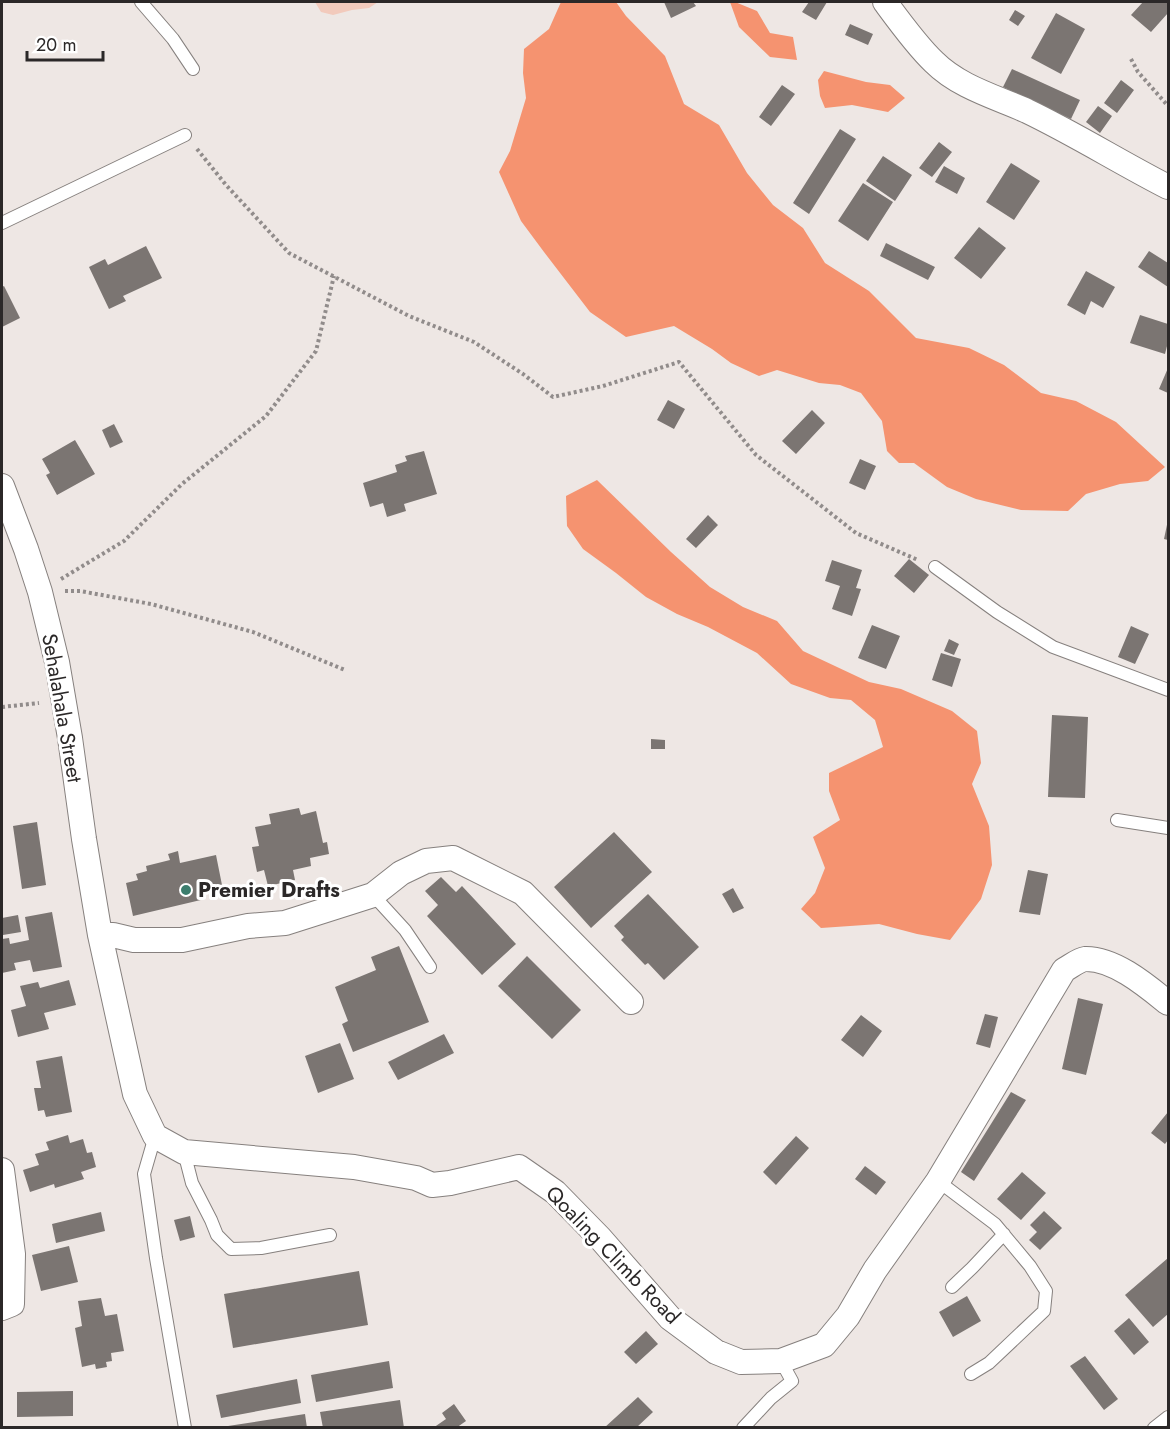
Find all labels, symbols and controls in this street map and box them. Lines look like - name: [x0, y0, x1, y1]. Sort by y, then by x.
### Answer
- scale bar: [27, 24, 104, 62]
- text: 20 m: [36, 32, 76, 58]
- street label: Sehalahala Street: [34, 631, 90, 785]
- place label: Premier Drafts: [198, 875, 340, 905]
- marker: Premier Drafts: [179, 883, 193, 897]
- street label: Qoaling Climb Road: [539, 1179, 687, 1331]

